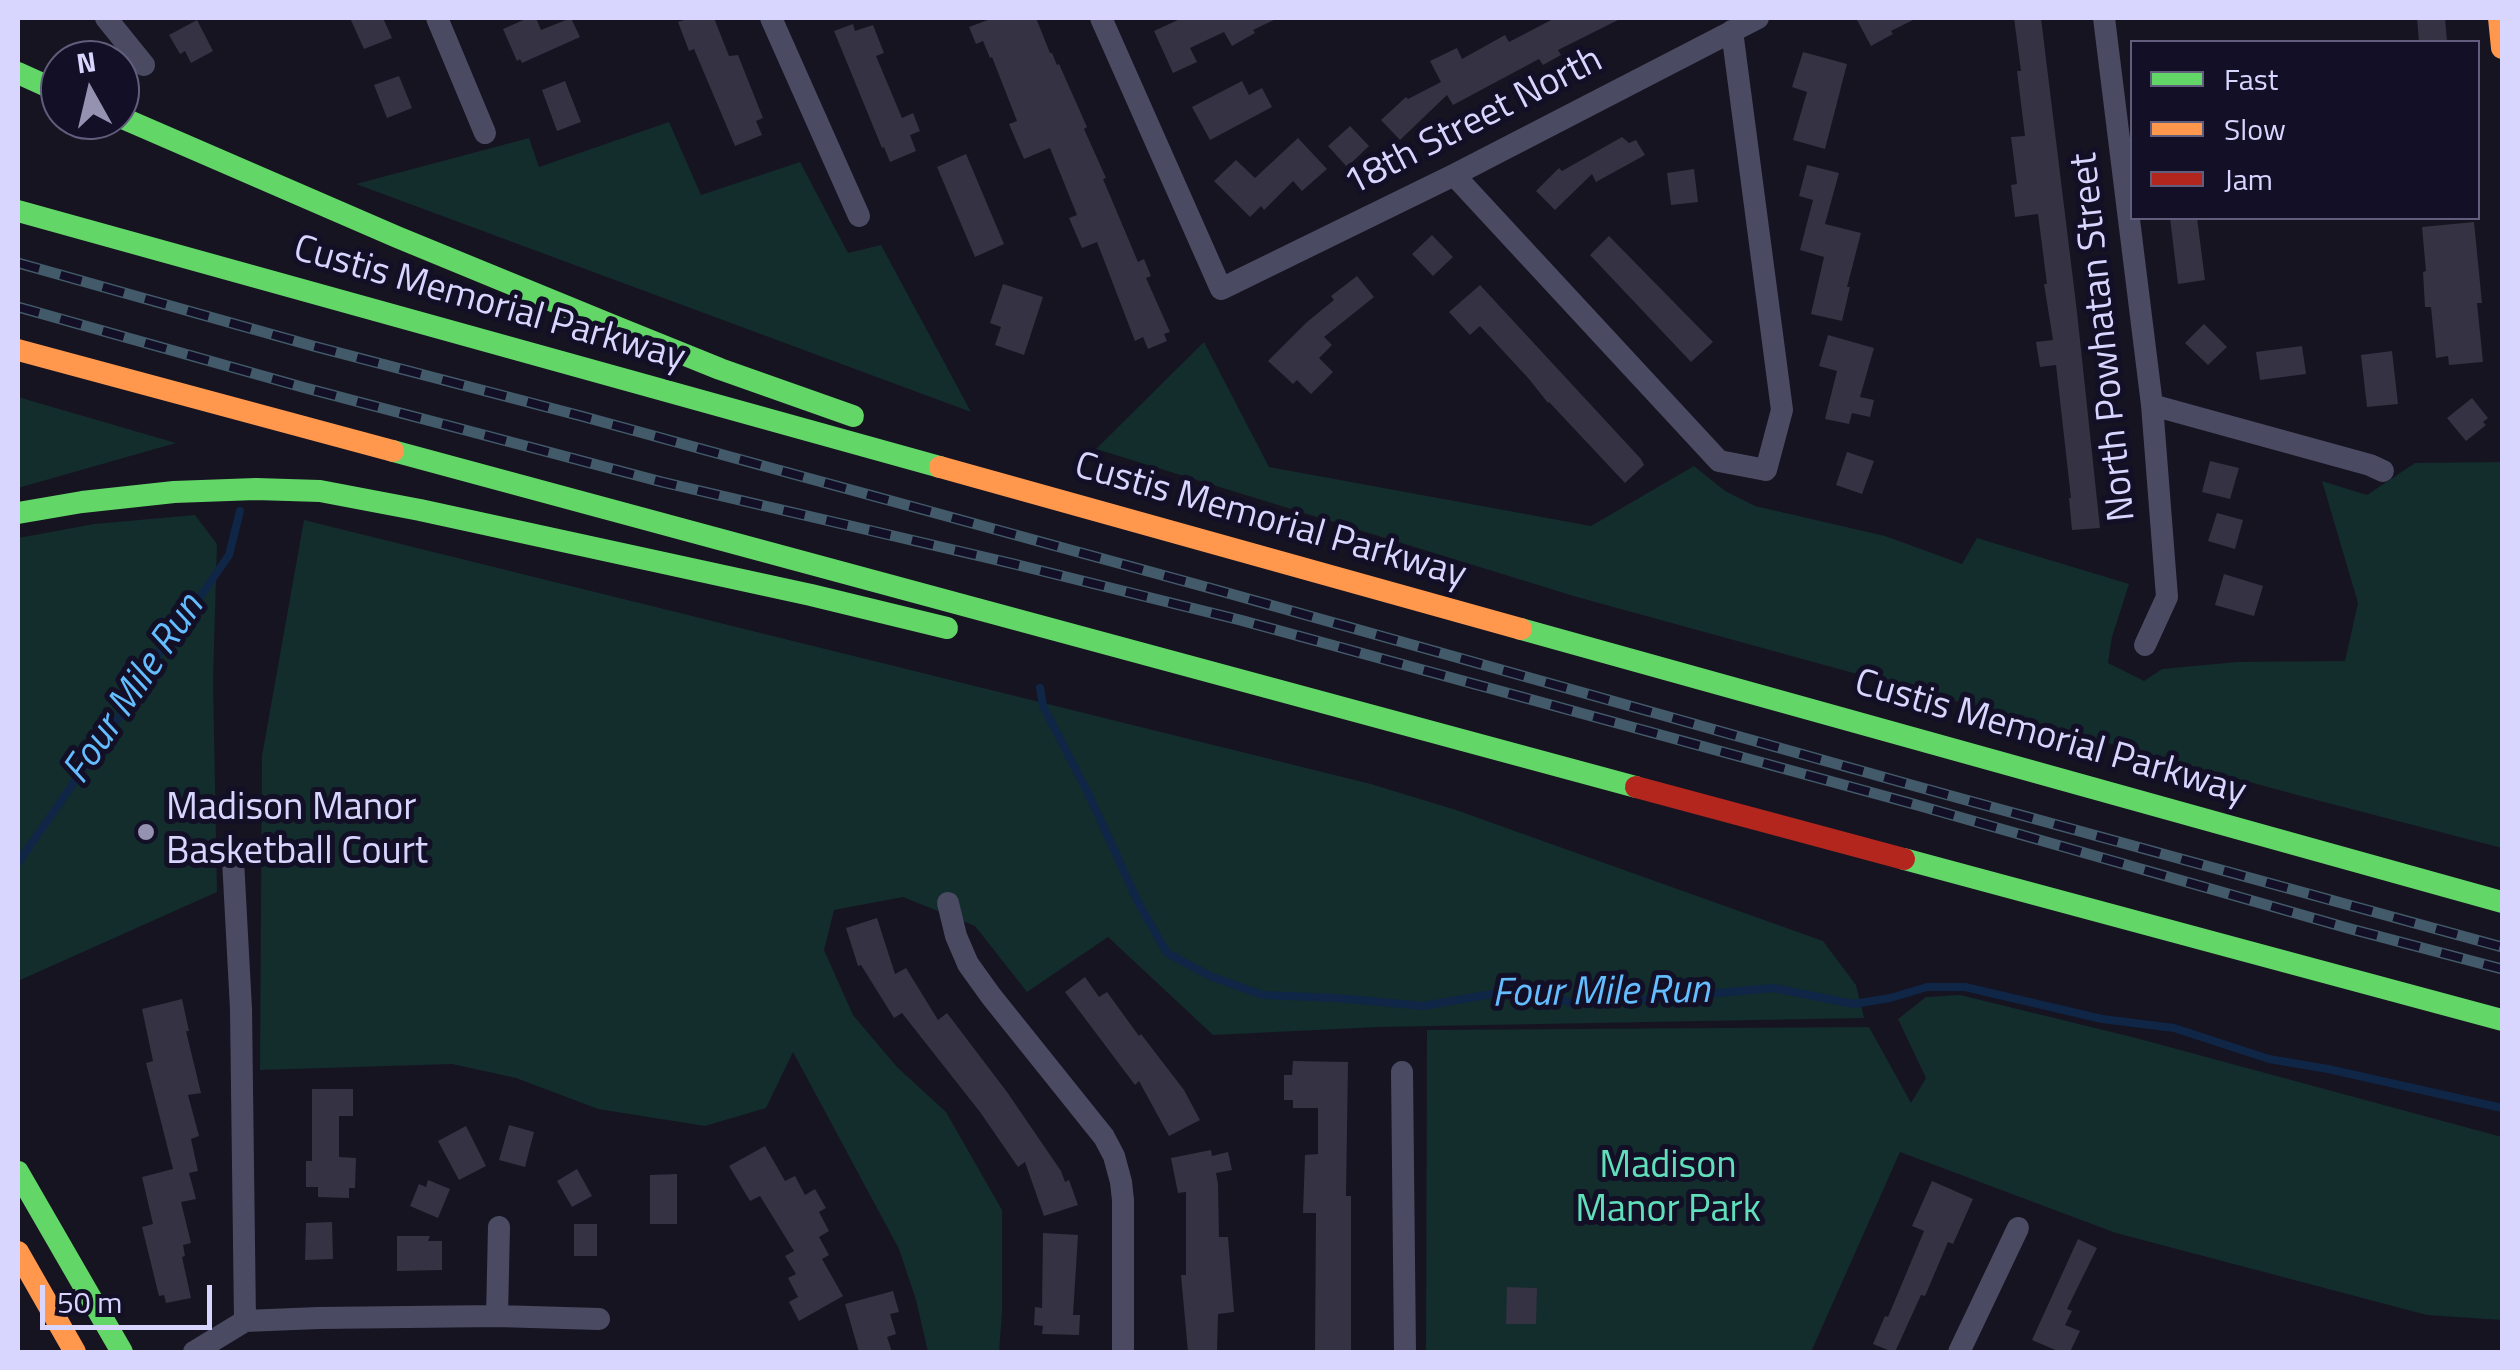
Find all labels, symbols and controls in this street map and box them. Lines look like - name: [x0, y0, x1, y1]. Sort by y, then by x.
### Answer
- street label: 18th Street North: [1337, 38, 1611, 208]
- text: N: [73, 39, 99, 84]
- north arrow: [40, 40, 140, 140]
- legend: [2130, 40, 2480, 220]
- text: Fast: [2224, 56, 2278, 102]
- text: Slow: [2224, 106, 2286, 152]
- street label: North Powhatan Street: [2063, 150, 2147, 524]
- text: Jam: [2224, 156, 2273, 202]
- street label: Custis Memorial Parkway: [288, 227, 690, 383]
- street label: Custis Memorial Parkway: [1069, 444, 1471, 600]
- water label: Four Mile Run: [54, 586, 216, 794]
- street label: Custis Memorial Parkway: [1849, 661, 2251, 817]
- place label: Madison Manor Basketball Court: [166, 787, 428, 876]
- marker: Madison Manor Basketball Court: [135, 821, 157, 843]
- water label: Four Mile Run: [1492, 968, 1710, 1020]
- park label: Madison Manor Park: [1575, 1145, 1761, 1234]
- scale bar: [45, 1265, 218, 1327]
- text: 50 m: [57, 1279, 122, 1325]

